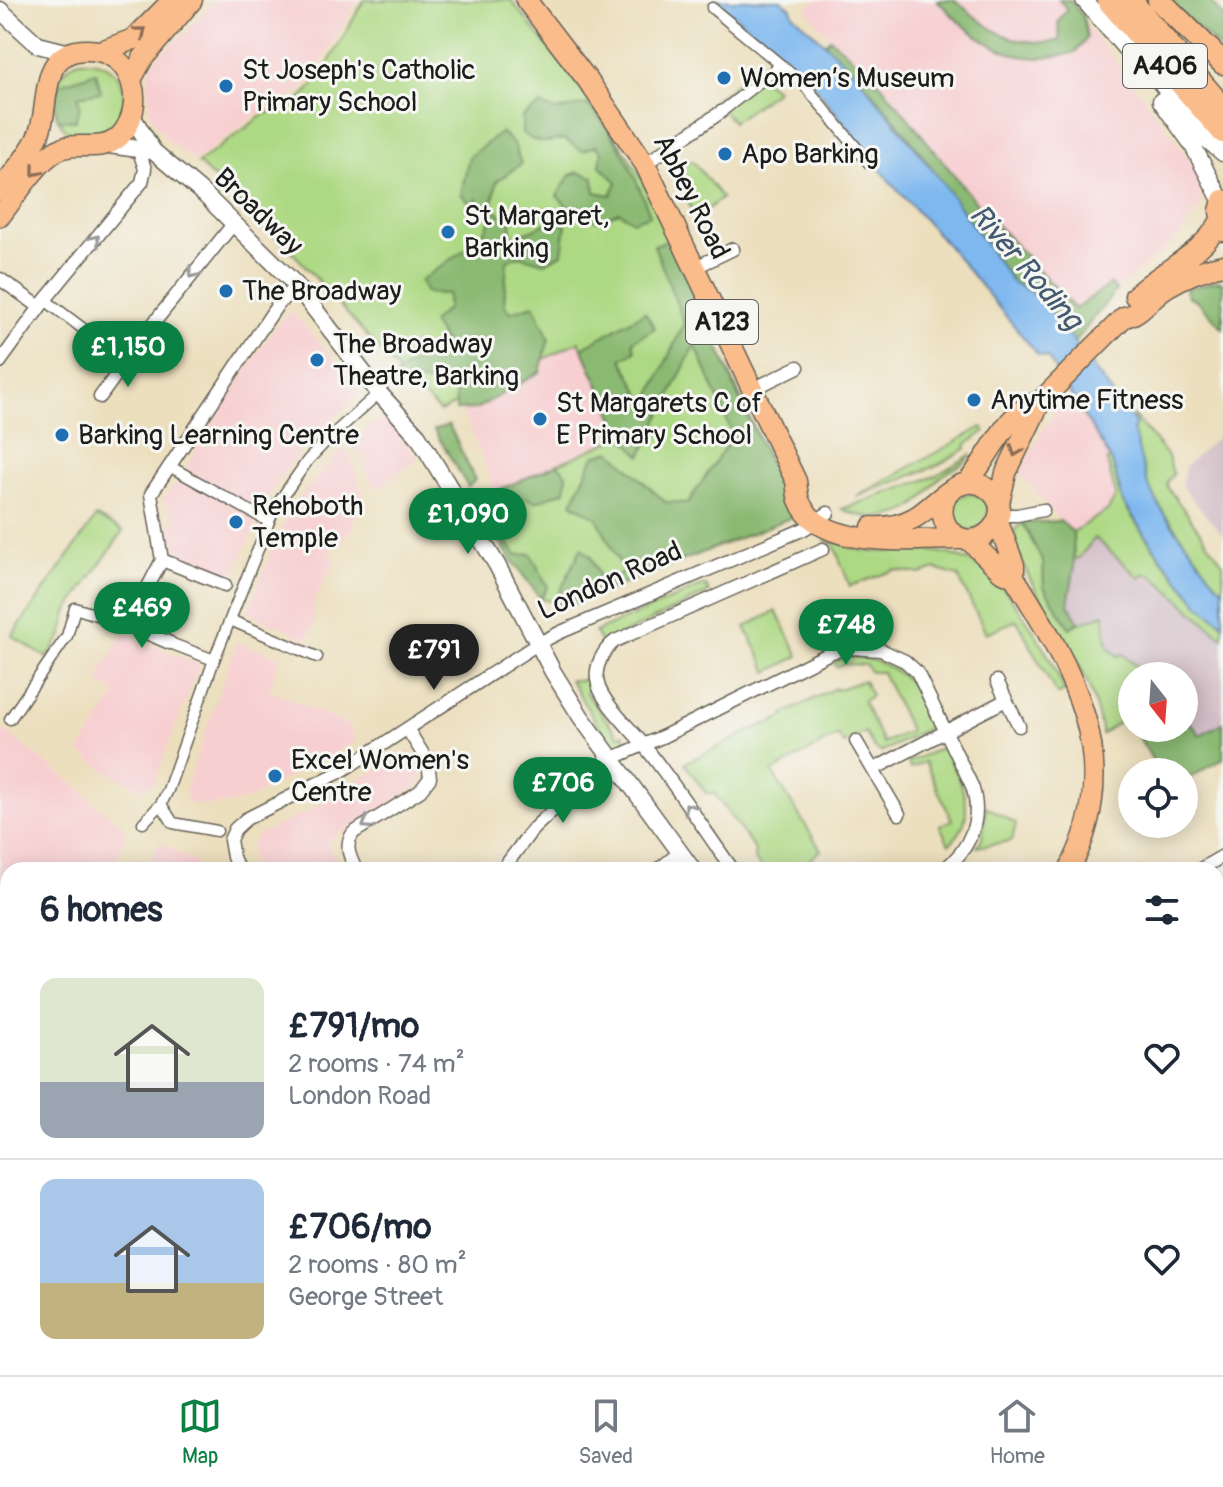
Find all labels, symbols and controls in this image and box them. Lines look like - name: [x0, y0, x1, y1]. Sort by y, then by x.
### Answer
- one-way arrow: [132, 27, 147, 42]
- road number: A406: [1123, 44, 1207, 88]
- place label: St Joseph's Catholic Primary School: [242, 53, 476, 120]
- place label: Women’s Museum: [740, 61, 955, 96]
- marker: Women’s Museum: [715, 69, 733, 87]
- marker: St Joseph's Catholic Primary School: [217, 77, 235, 95]
- street label: Abbey Road: [645, 129, 737, 265]
- place label: Apo Barking: [741, 137, 879, 172]
- marker: Apo Barking: [716, 145, 734, 163]
- street label: Broadway: [206, 161, 310, 263]
- one-way arrow: [31, 162, 46, 176]
- water label: River Roding: [961, 197, 1092, 339]
- place label: St Margaret, Barking: [464, 199, 610, 266]
- marker: St Margaret, Barking: [439, 223, 457, 241]
- one-way arrow: [85, 234, 99, 249]
- one-way arrow: [188, 264, 203, 278]
- place label: The Broadway: [242, 274, 402, 309]
- marker: The Broadway: [217, 282, 235, 300]
- road number: A123: [686, 300, 758, 344]
- pin: £1,150: [63, 321, 193, 389]
- place label: The Broadway Theatre, Barking: [333, 327, 519, 394]
- text: £1,150: [90, 331, 166, 363]
- marker: The Broadway Theatre, Barking: [308, 351, 326, 369]
- place label: Anytime Fitness: [990, 383, 1184, 418]
- place label: St Margarets C of E Primary School: [556, 386, 763, 453]
- marker: Anytime Fitness: [965, 391, 983, 409]
- marker: St Margarets C of E Primary School: [531, 410, 549, 428]
- place label: Barking Learning Centre: [78, 418, 359, 453]
- marker: Barking Learning Centre: [53, 426, 71, 444]
- one-way arrow: [1009, 443, 1025, 457]
- pin: £1,090: [403, 488, 533, 556]
- place label: Rehoboth Temple: [252, 489, 363, 556]
- text: £1,090: [427, 498, 509, 530]
- marker: Rehoboth Temple: [227, 513, 245, 531]
- street label: London Road: [532, 534, 688, 628]
- pin: £469: [95, 582, 189, 650]
- text: £469: [112, 592, 172, 624]
- pin: £748: [799, 599, 893, 667]
- text: £748: [817, 609, 875, 641]
- pin: £791: [387, 624, 481, 692]
- text: £791: [407, 634, 461, 666]
- north arrow: [1118, 662, 1198, 742]
- map controls: [1118, 662, 1198, 838]
- place label: Excel Women's Centre: [291, 743, 470, 810]
- pin: £706: [516, 757, 610, 825]
- button: locate: [1118, 758, 1198, 838]
- marker: Excel Women's Centre: [266, 767, 284, 785]
- text: £706: [531, 767, 595, 799]
- one-way arrow: [684, 802, 698, 816]
- one-way arrow: [361, 815, 376, 830]
- icon: filters: [1140, 888, 1184, 932]
- text: 6 homes: [40, 889, 163, 932]
- text: £791/mo: [288, 1005, 419, 1048]
- icon: home: [104, 1010, 200, 1106]
- icon: heart: [1140, 1036, 1184, 1080]
- text: 2 rooms · 74 m²: [288, 1048, 465, 1080]
- text: London Road: [288, 1080, 431, 1112]
- text: £706/mo: [288, 1206, 432, 1249]
- icon: home: [104, 1211, 200, 1307]
- icon: heart: [1140, 1237, 1184, 1281]
- text: 2 rooms · 80 m²: [288, 1249, 467, 1281]
- text: George Street: [288, 1281, 443, 1313]
- tab: Map: [178, 1394, 222, 1470]
- tab: Saved: [578, 1394, 633, 1470]
- tab: Home: [989, 1394, 1045, 1470]

